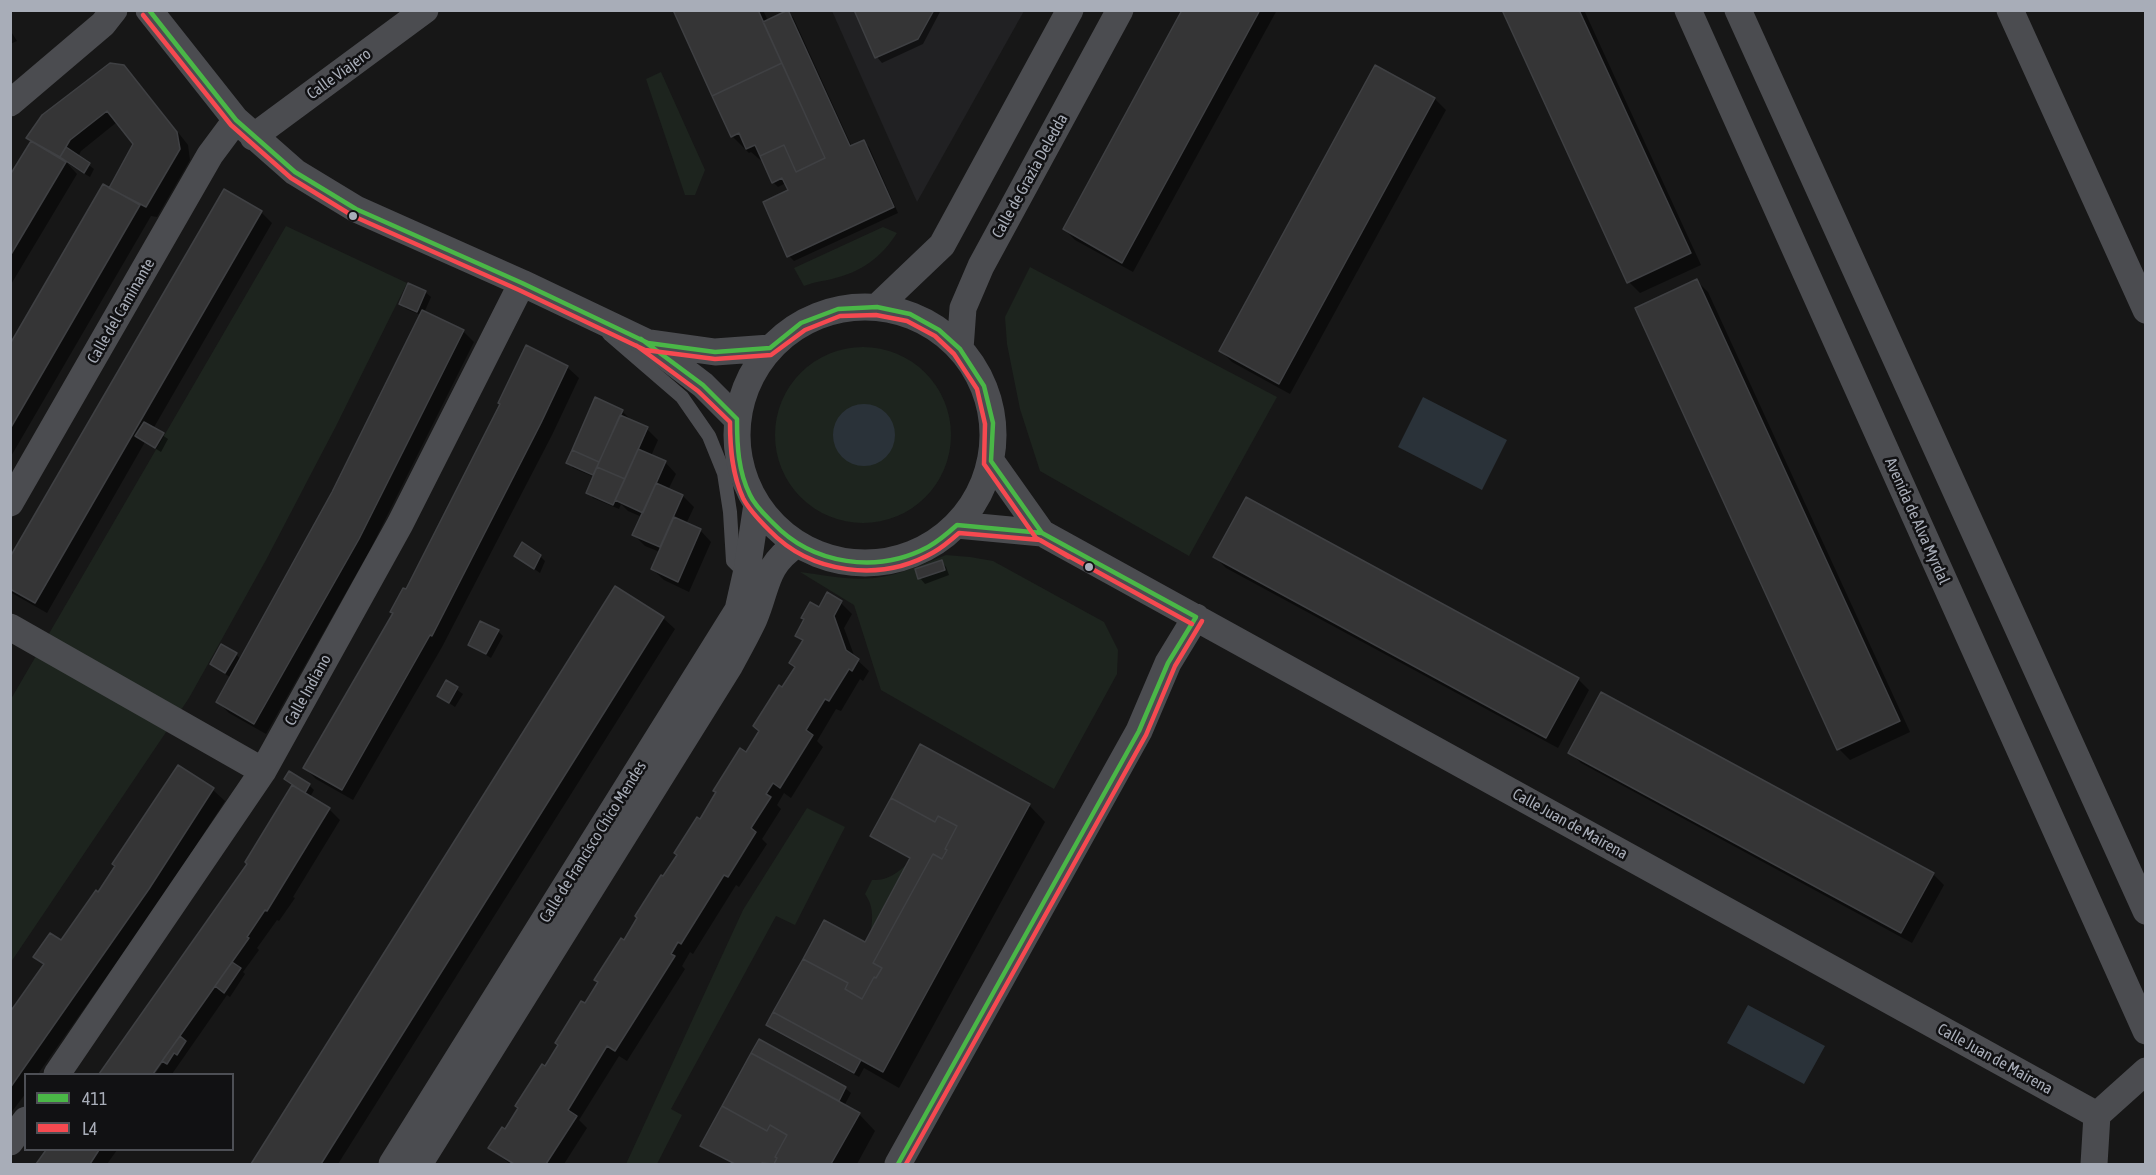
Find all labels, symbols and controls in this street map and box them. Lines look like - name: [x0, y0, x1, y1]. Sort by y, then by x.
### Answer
- street label: Calle Viajero: [303, 44, 375, 104]
- street label: Calle de Grazia Deledda: [988, 111, 1072, 241]
- unlabelled marker: [347, 210, 359, 222]
- street label: Calle del Caminante: [83, 255, 159, 367]
- street label: Avenida de Alva Myrdal: [1880, 455, 1954, 587]
- unlabelled marker: [1083, 561, 1095, 573]
- street label: Calle Indiano: [281, 651, 335, 729]
- street label: Calle de Francisco Chico Mendes: [535, 758, 651, 926]
- street label: Calle Juan de Mairena: [1509, 784, 1631, 864]
- street label: Calle Juan de Mairena: [1934, 1019, 2056, 1099]
- legend: [24, 1073, 234, 1151]
- text: 411: [82, 1088, 107, 1109]
- text: L4: [82, 1118, 97, 1139]

